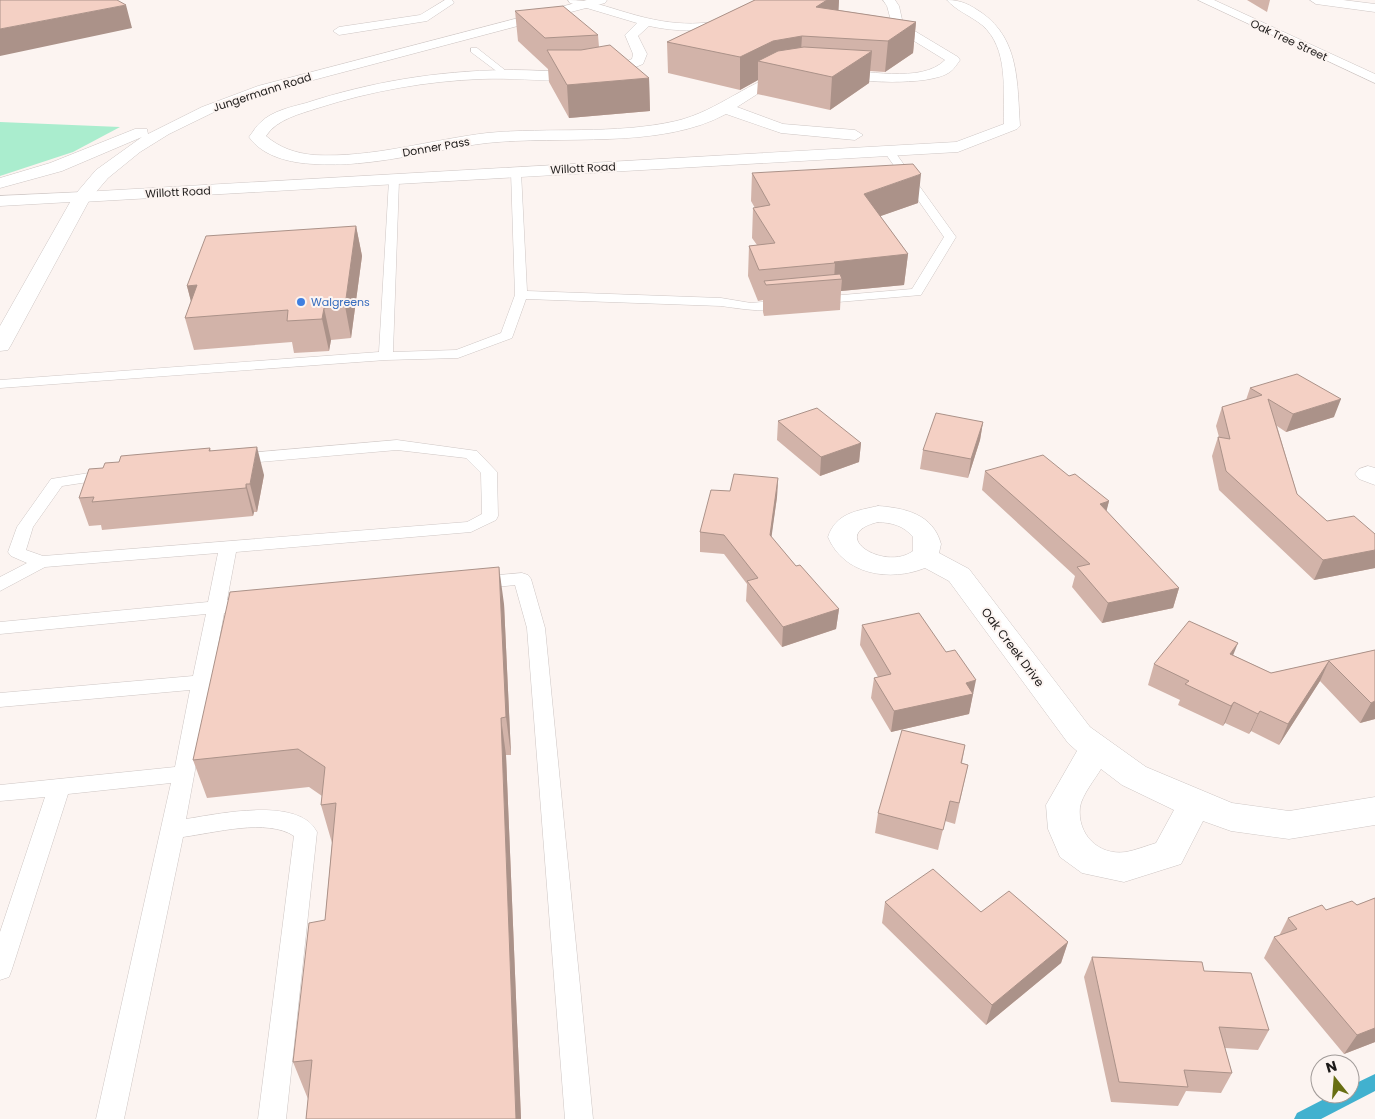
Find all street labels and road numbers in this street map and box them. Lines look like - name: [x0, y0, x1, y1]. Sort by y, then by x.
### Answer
- street label: Oak Tree Street: [1248, 15, 1330, 65]
- street label: Jungermann Road: [211, 69, 313, 115]
- street label: Donner Pass: [401, 133, 471, 161]
- street label: Willott Road: [550, 158, 616, 178]
- street label: Willott Road: [145, 182, 211, 202]
- street label: Oak Creek Drive: [978, 604, 1048, 690]

